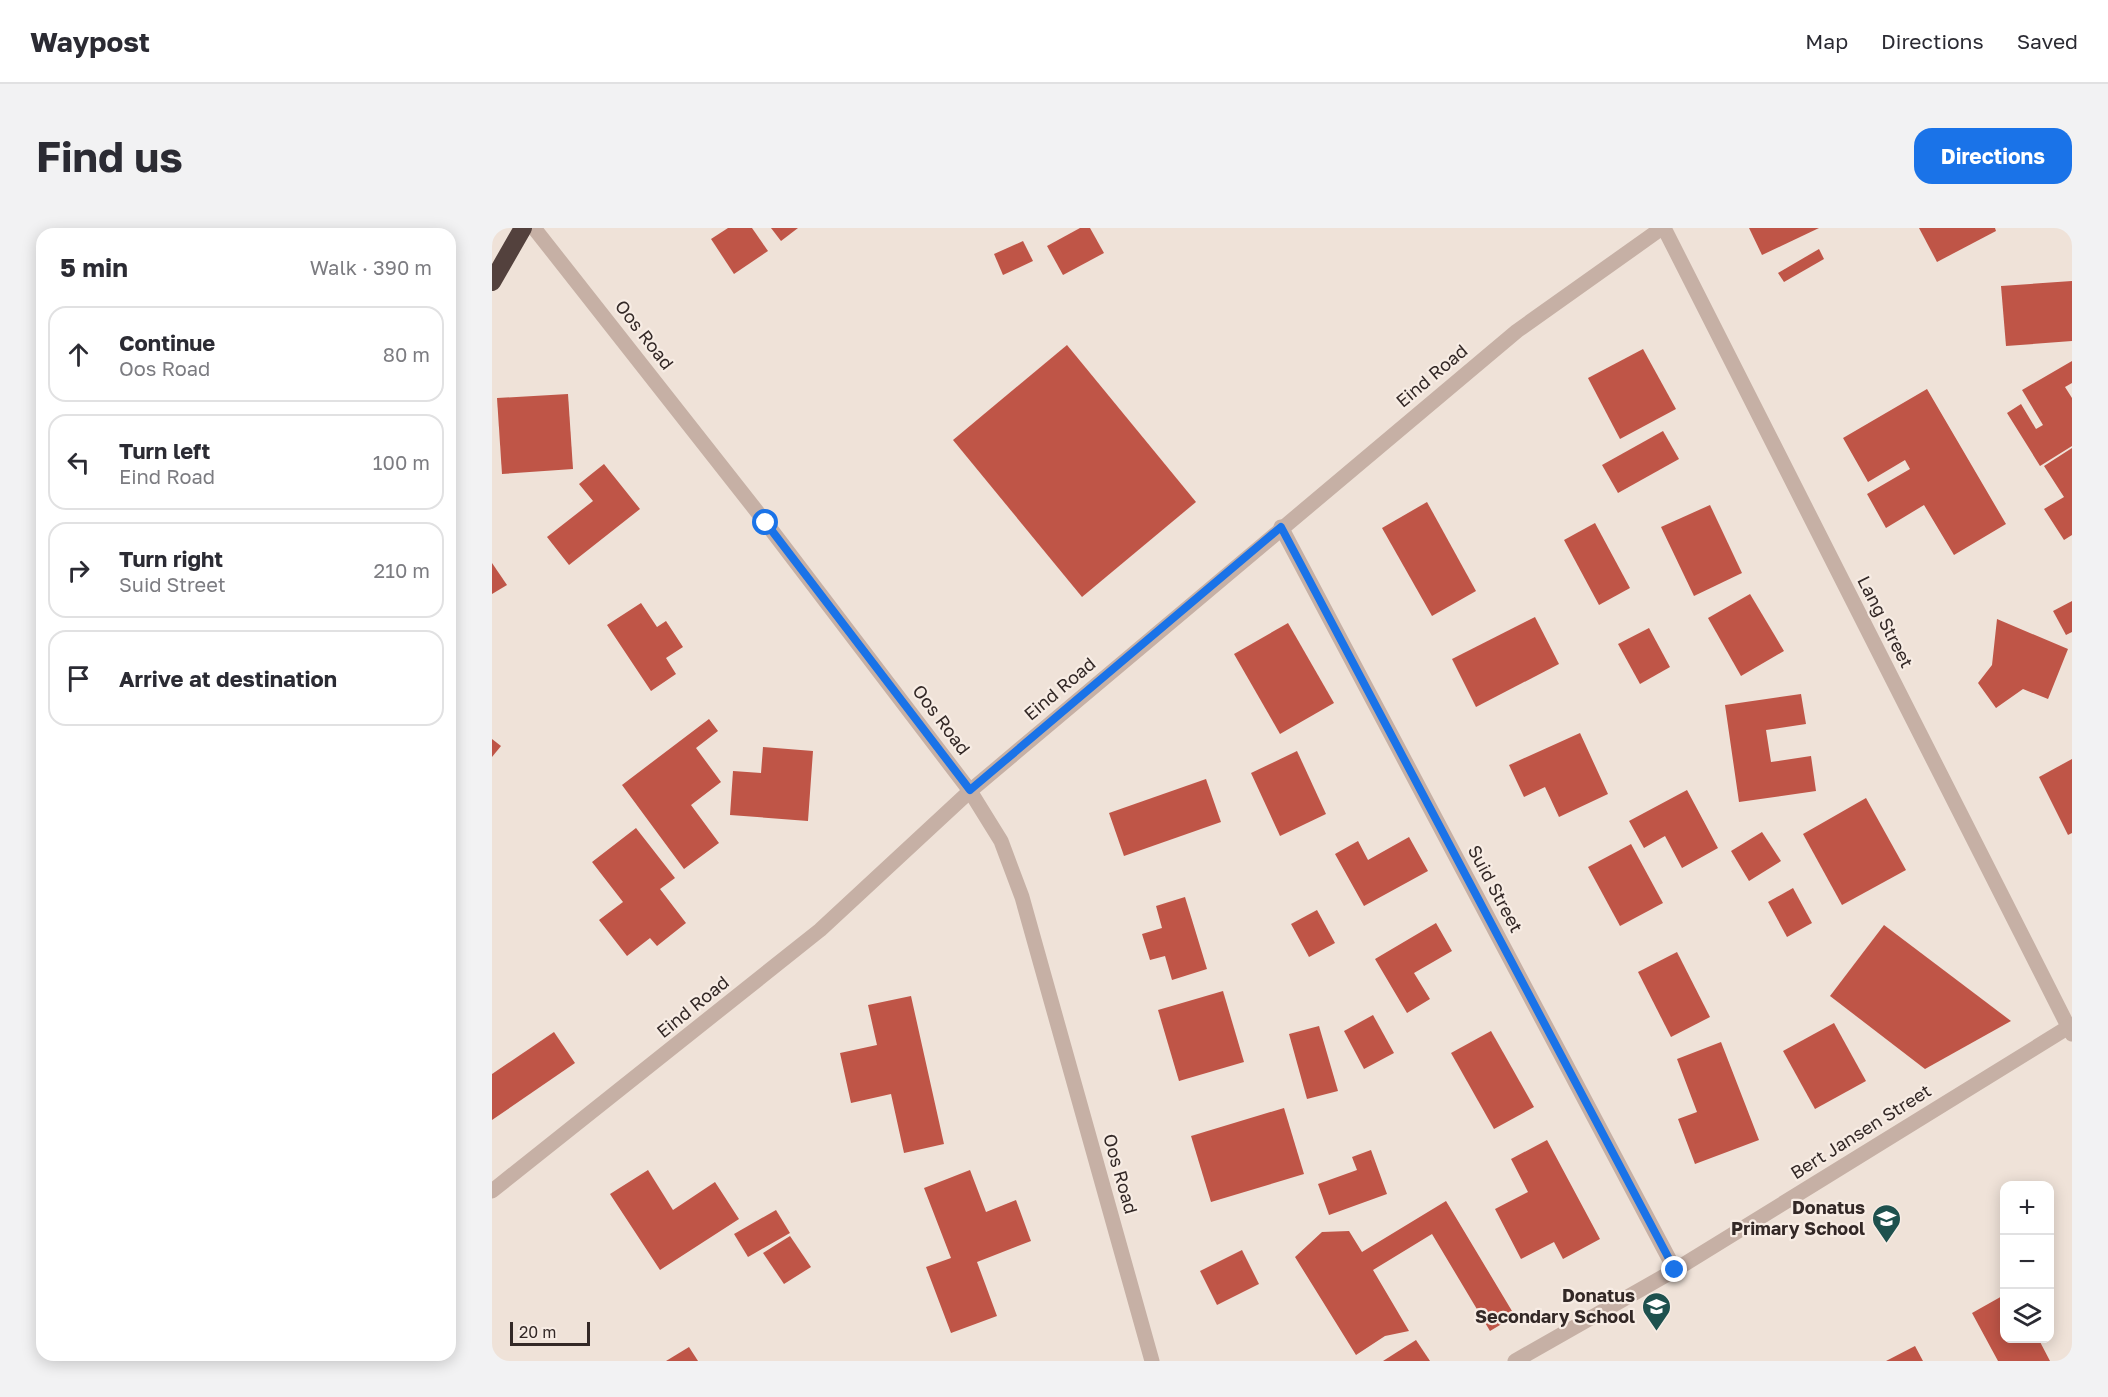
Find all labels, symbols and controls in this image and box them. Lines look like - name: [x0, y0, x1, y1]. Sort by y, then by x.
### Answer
- text: Waypost: [30, 25, 150, 58]
- text: Map: [1805, 28, 1848, 54]
- text: Directions: [1881, 28, 1984, 54]
- text: Saved: [2017, 28, 2078, 54]
- button: Directions: [1914, 128, 2072, 184]
- text: Find us: [36, 131, 183, 181]
- text: 5 min: [60, 252, 128, 283]
- text: Walk · 390 m: [310, 255, 432, 279]
- street label: Oos Road: [611, 295, 679, 374]
- text: Continue: [119, 329, 215, 356]
- icon: ahead: [62, 338, 95, 371]
- street label: Eind Road: [1391, 339, 1472, 411]
- text: 80 m: [383, 342, 430, 366]
- text: Oos Road: [119, 356, 210, 380]
- text: Turn left: [119, 437, 210, 464]
- icon: left: [62, 446, 95, 479]
- text: 100 m: [373, 450, 430, 474]
- text: Eind Road: [119, 464, 215, 488]
- route start: [752, 509, 778, 535]
- text: Turn right: [119, 545, 223, 572]
- icon: right: [62, 554, 95, 587]
- text: 210 m: [374, 558, 430, 582]
- text: Suid Street: [119, 572, 226, 596]
- street label: Lang Street: [1853, 572, 1919, 671]
- street label: Eind Road: [1019, 652, 1100, 724]
- icon: arrive: [62, 662, 95, 695]
- text: Arrive at destination: [119, 665, 337, 692]
- street label: Oos Road: [908, 680, 975, 759]
- street label: Suid Street: [1464, 841, 1528, 936]
- street label: Eind Road: [652, 970, 733, 1042]
- street label: Bert Jansen Street: [1786, 1079, 1935, 1183]
- street label: Oos Road: [1099, 1131, 1143, 1216]
- map controls: [2000, 1181, 2054, 1343]
- button: +: [2000, 1181, 2054, 1235]
- place label: Donatus Primary School: [1731, 1196, 1865, 1239]
- school or university icon: Donatus Primary School: [1870, 1202, 1902, 1244]
- button: −: [2000, 1235, 2054, 1289]
- route end: [1661, 1256, 1687, 1282]
- place label: Donatus Secondary School: [1475, 1284, 1635, 1327]
- button: layers: [2000, 1289, 2054, 1343]
- school or university icon: Donatus Secondary School: [1640, 1290, 1672, 1332]
- scale bar: [510, 1319, 590, 1346]
- text: 20 m: [519, 1322, 556, 1342]

